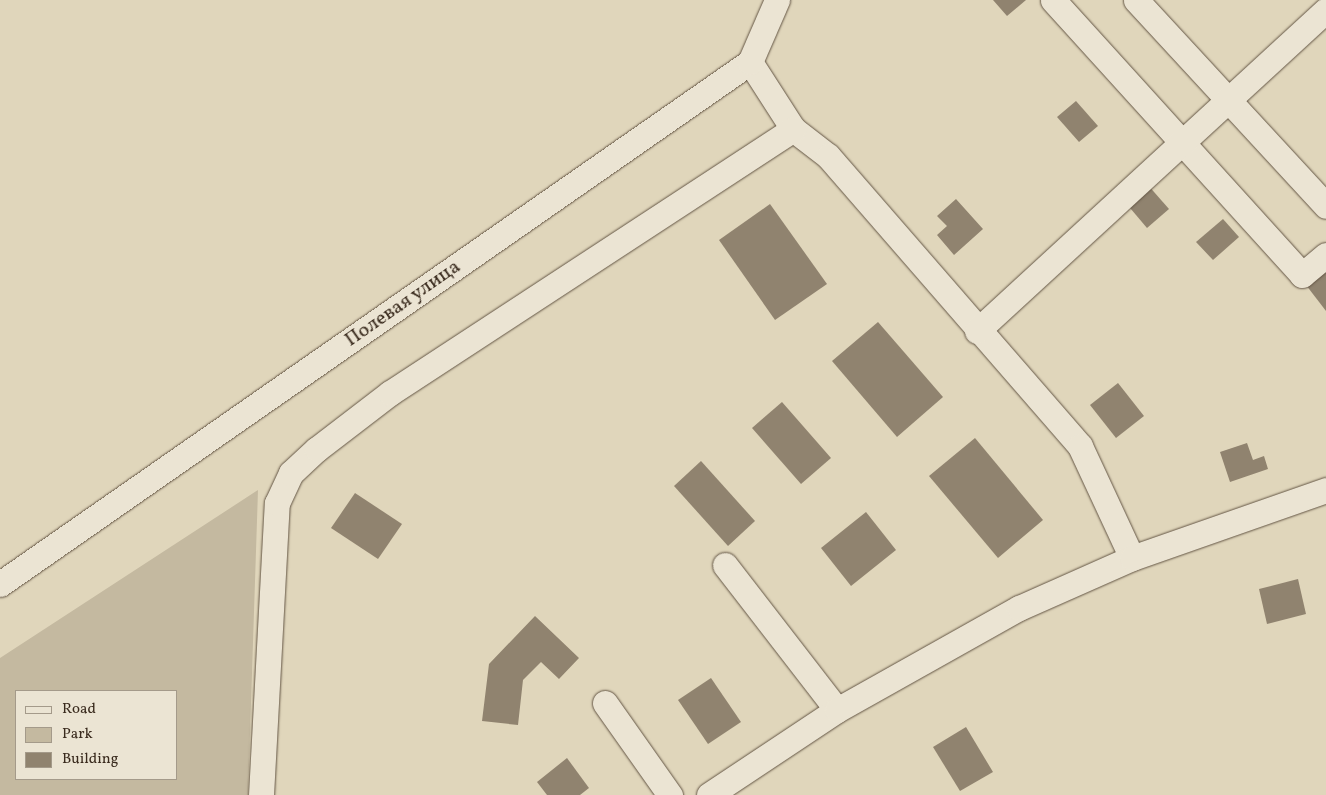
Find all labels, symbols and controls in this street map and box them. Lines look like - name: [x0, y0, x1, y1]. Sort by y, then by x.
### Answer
- street label: Полевая улица: [340, 255, 466, 353]
- legend: [15, 690, 178, 780]
- text: Road: [62, 699, 96, 720]
- text: Park: [62, 724, 93, 745]
- text: Building: [62, 749, 118, 770]

